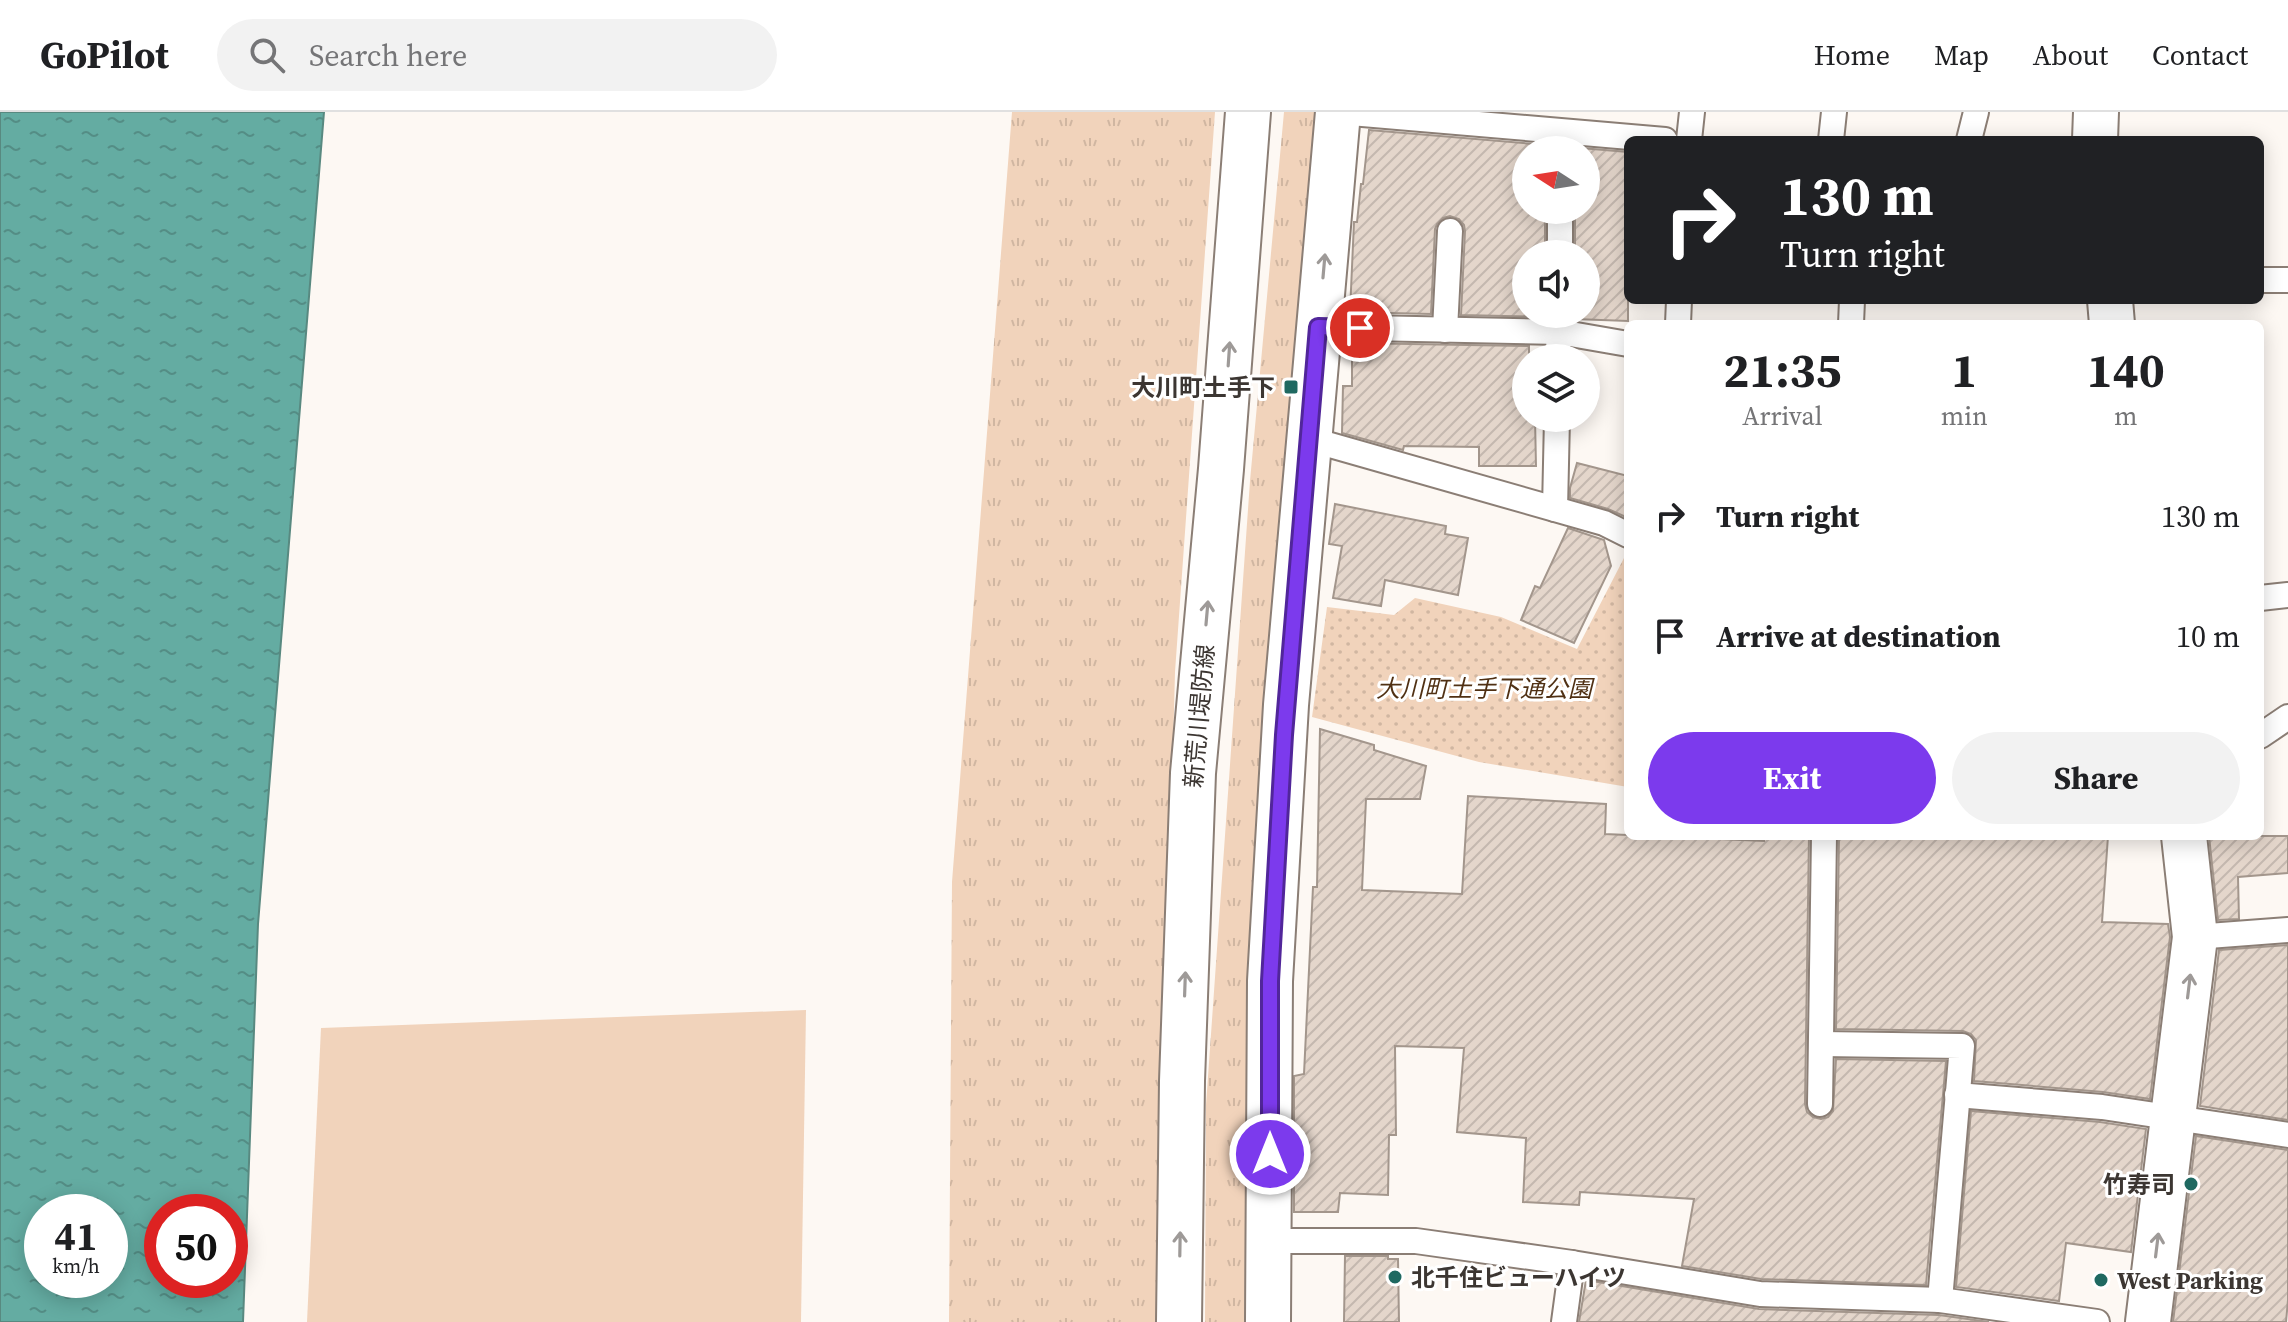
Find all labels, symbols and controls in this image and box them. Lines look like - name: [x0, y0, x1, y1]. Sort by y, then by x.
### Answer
- search box: [217, 19, 777, 91]
- text: GoPilot: [40, 29, 169, 81]
- icon: search: [245, 33, 289, 77]
- text: Search here: [309, 35, 467, 76]
- text: Home: [1814, 36, 1890, 74]
- text: Map: [1934, 36, 1989, 74]
- text: About: [2033, 36, 2108, 74]
- text: Contact: [2152, 36, 2248, 74]
- north arrow: [1512, 136, 1600, 224]
- map controls: [1512, 136, 1600, 432]
- text: 130 m: [1780, 157, 1934, 234]
- icon: right: [1648, 168, 1752, 272]
- text: Turn right: [1780, 230, 1945, 279]
- button: sound: [1512, 240, 1600, 328]
- one-way arrow: [1316, 253, 1331, 280]
- pin: [1326, 294, 1394, 362]
- icon: arrive: [1338, 306, 1382, 350]
- text: 21:35: [1723, 337, 1842, 403]
- text: 1: [1951, 337, 1977, 403]
- text: 140: [2087, 337, 2165, 403]
- one-way arrow: [1222, 341, 1237, 368]
- button: layers: [1512, 344, 1600, 432]
- place label: 大川町土手下: [1131, 371, 1275, 404]
- marker: 大川町土手下: [1282, 378, 1300, 396]
- text: Arrival: [1742, 398, 1823, 434]
- text: min: [1941, 398, 1988, 434]
- text: m: [2114, 398, 2138, 434]
- icon: right: [1648, 494, 1692, 538]
- text: Turn right: [1716, 496, 1859, 537]
- text: 130 m: [2161, 496, 2240, 537]
- one-way arrow: [1200, 600, 1215, 627]
- icon: arrive: [1648, 614, 1692, 658]
- text: Arrive at destination: [1716, 616, 2001, 657]
- text: 10 m: [2176, 616, 2240, 657]
- street label: 新荒川堤防線: [1176, 643, 1222, 789]
- park label: 大川町土手下通公園: [1376, 672, 1595, 705]
- button: Exit: [1648, 732, 1936, 824]
- button: Share: [1952, 732, 2240, 824]
- one-way arrow: [1178, 971, 1193, 998]
- one-way arrow: [2182, 974, 2197, 1000]
- position arrow: [1228, 1112, 1312, 1196]
- place label: 竹寿司: [2103, 1168, 2175, 1201]
- marker: 竹寿司: [2182, 1175, 2200, 1193]
- speed limit sign: 50: [144, 1194, 248, 1298]
- text: 41: [54, 1209, 98, 1263]
- one-way arrow: [1172, 1231, 1188, 1258]
- one-way arrow: [2150, 1232, 2165, 1258]
- text: km/h: [52, 1252, 100, 1280]
- place label: 北千住ビューハイツ: [1411, 1261, 1626, 1294]
- place label: West Parking: [2117, 1264, 2263, 1297]
- marker: 北千住ビューハイツ: [1386, 1268, 1404, 1286]
- marker: West Parking: [2092, 1271, 2110, 1289]

